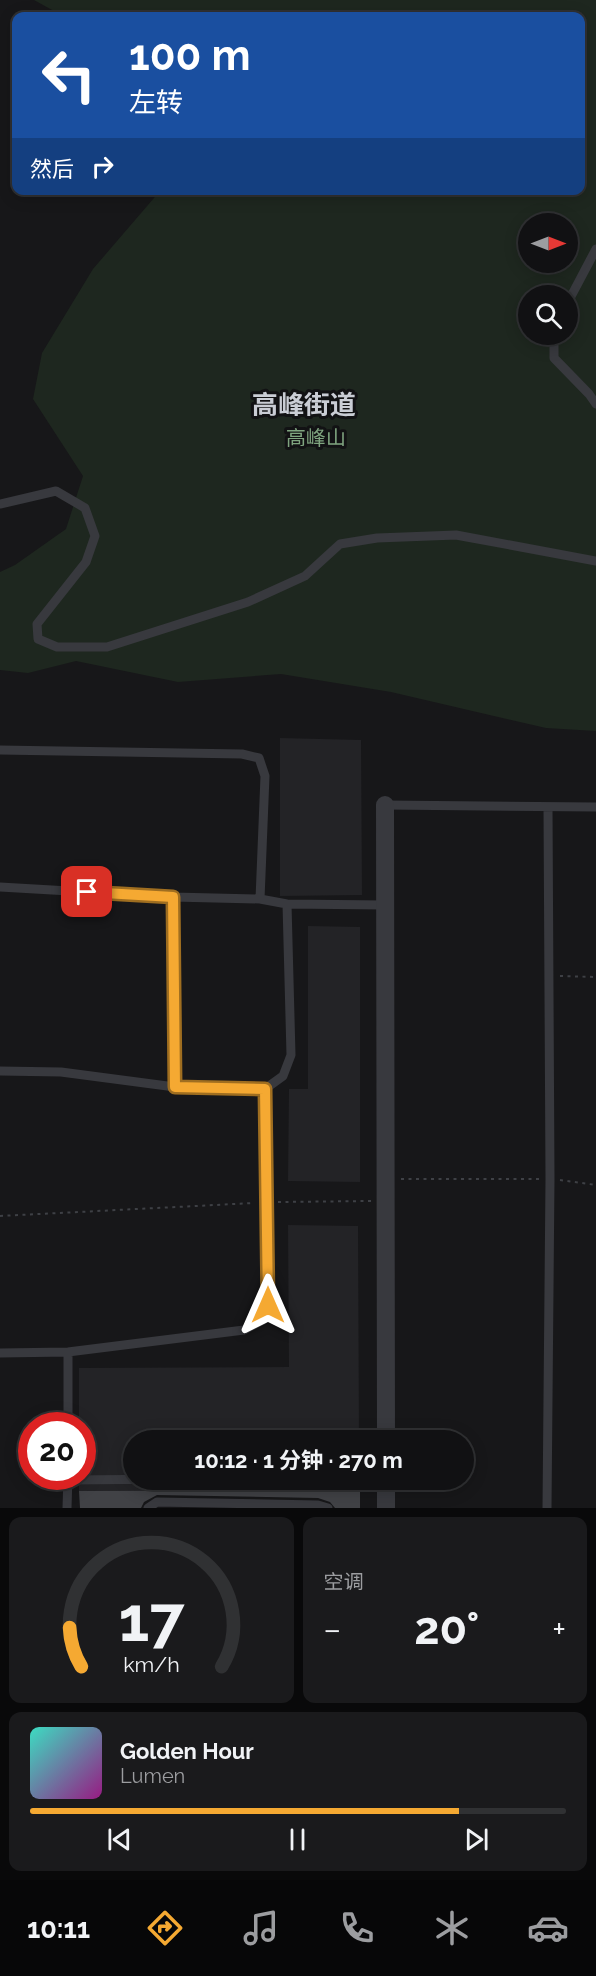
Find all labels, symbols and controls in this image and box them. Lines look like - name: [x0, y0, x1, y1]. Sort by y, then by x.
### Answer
- text: 100 m: [129, 31, 251, 80]
- icon: left: [30, 36, 108, 114]
- text: 左转: [129, 87, 183, 118]
- icon: right: [86, 150, 119, 183]
- text: 然后: [30, 156, 74, 182]
- north arrow: [518, 213, 578, 273]
- map controls: [518, 213, 578, 345]
- button: search: [518, 285, 578, 345]
- district label: 高峰街道: [252, 390, 356, 420]
- park label: 高峰山: [286, 426, 346, 450]
- pin: [61, 866, 112, 917]
- icon: arrive: [70, 875, 103, 908]
- position arrow: [236, 1273, 300, 1337]
- speed limit sign: 20: [18, 1412, 96, 1490]
- text: 10:12 · 1 分钟 · 270 m: [194, 1447, 403, 1473]
- text: 空调: [324, 1570, 364, 1594]
- text: 17: [118, 1582, 185, 1656]
- text: 20°: [414, 1602, 479, 1655]
- text: −: [324, 1610, 341, 1649]
- text: +: [552, 1610, 566, 1649]
- text: km/h: [123, 1652, 180, 1677]
- text: Golden Hour: [120, 1738, 254, 1764]
- text: Lumen: [120, 1764, 185, 1788]
- icon: previous: [103, 1823, 136, 1856]
- icon: pause: [281, 1823, 314, 1856]
- icon: next: [460, 1823, 493, 1856]
- icon: directions: [144, 1907, 186, 1949]
- icon: music: [240, 1907, 282, 1949]
- icon: phone: [336, 1907, 378, 1949]
- icon: climate: [431, 1907, 473, 1949]
- icon: car: [527, 1907, 569, 1949]
- text: 10:11: [27, 1913, 90, 1944]

